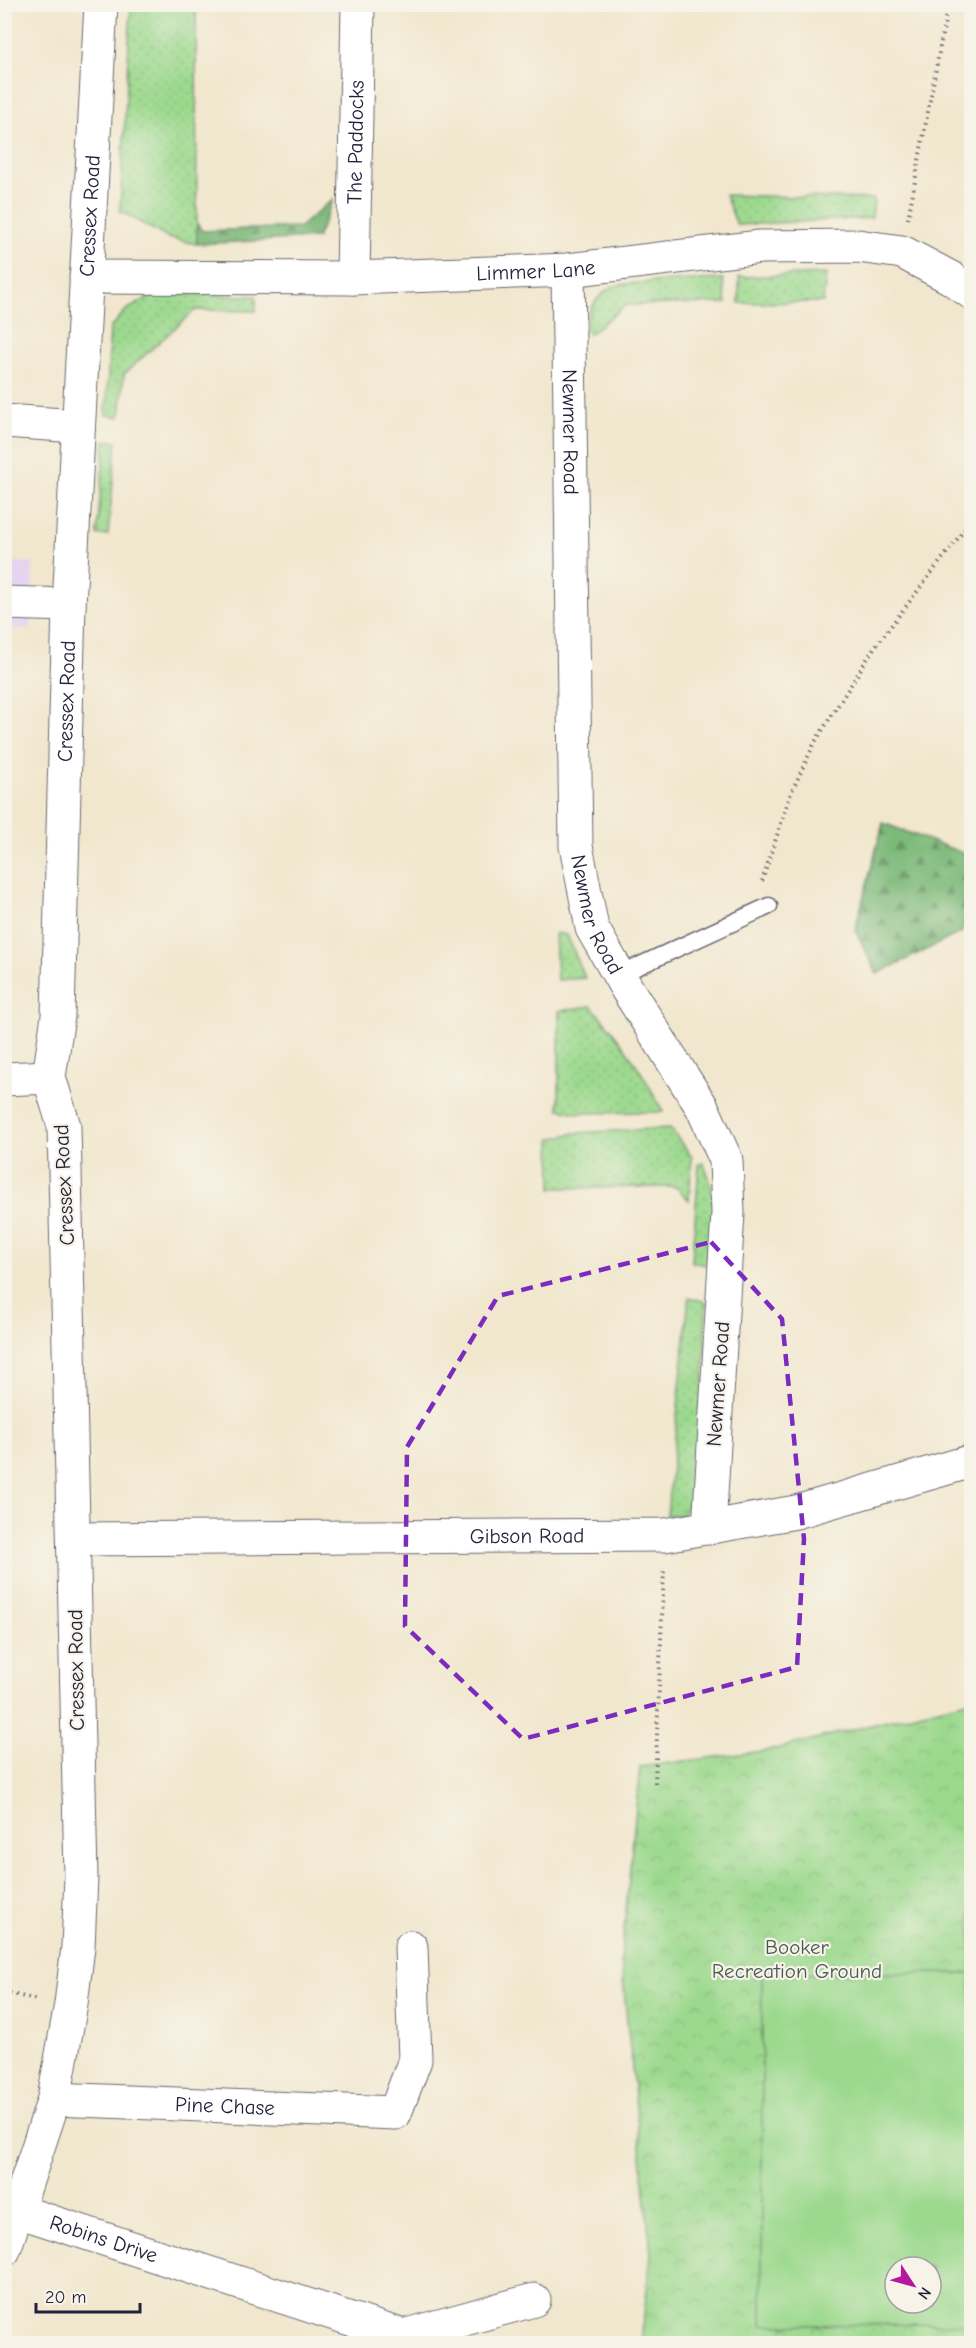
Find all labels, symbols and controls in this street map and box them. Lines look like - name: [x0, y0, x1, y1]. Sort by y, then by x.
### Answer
- street label: The Paddocks: [342, 80, 369, 204]
- street label: Cressex Road: [75, 154, 105, 277]
- street label: Limmer Lane: [476, 255, 597, 285]
- street label: Newmer Road: [557, 369, 583, 495]
- street label: Cressex Road: [53, 640, 80, 762]
- street label: Newmer Road: [566, 853, 628, 978]
- street label: Cressex Road: [49, 1124, 79, 1246]
- street label: Newmer Road: [702, 1321, 734, 1447]
- street label: Gibson Road: [470, 1524, 584, 1548]
- street label: Cressex Road: [63, 1609, 89, 1731]
- park label: Booker Recreation Ground: [712, 1935, 882, 1983]
- street label: Pine Chase: [174, 2092, 275, 2120]
- street label: Robins Drive: [47, 2210, 161, 2268]
- north arrow: [883, 2255, 943, 2315]
- scale bar: [36, 2276, 140, 2314]
- text: N: [914, 2284, 935, 2303]
- text: 20 m: [45, 2287, 86, 2308]

